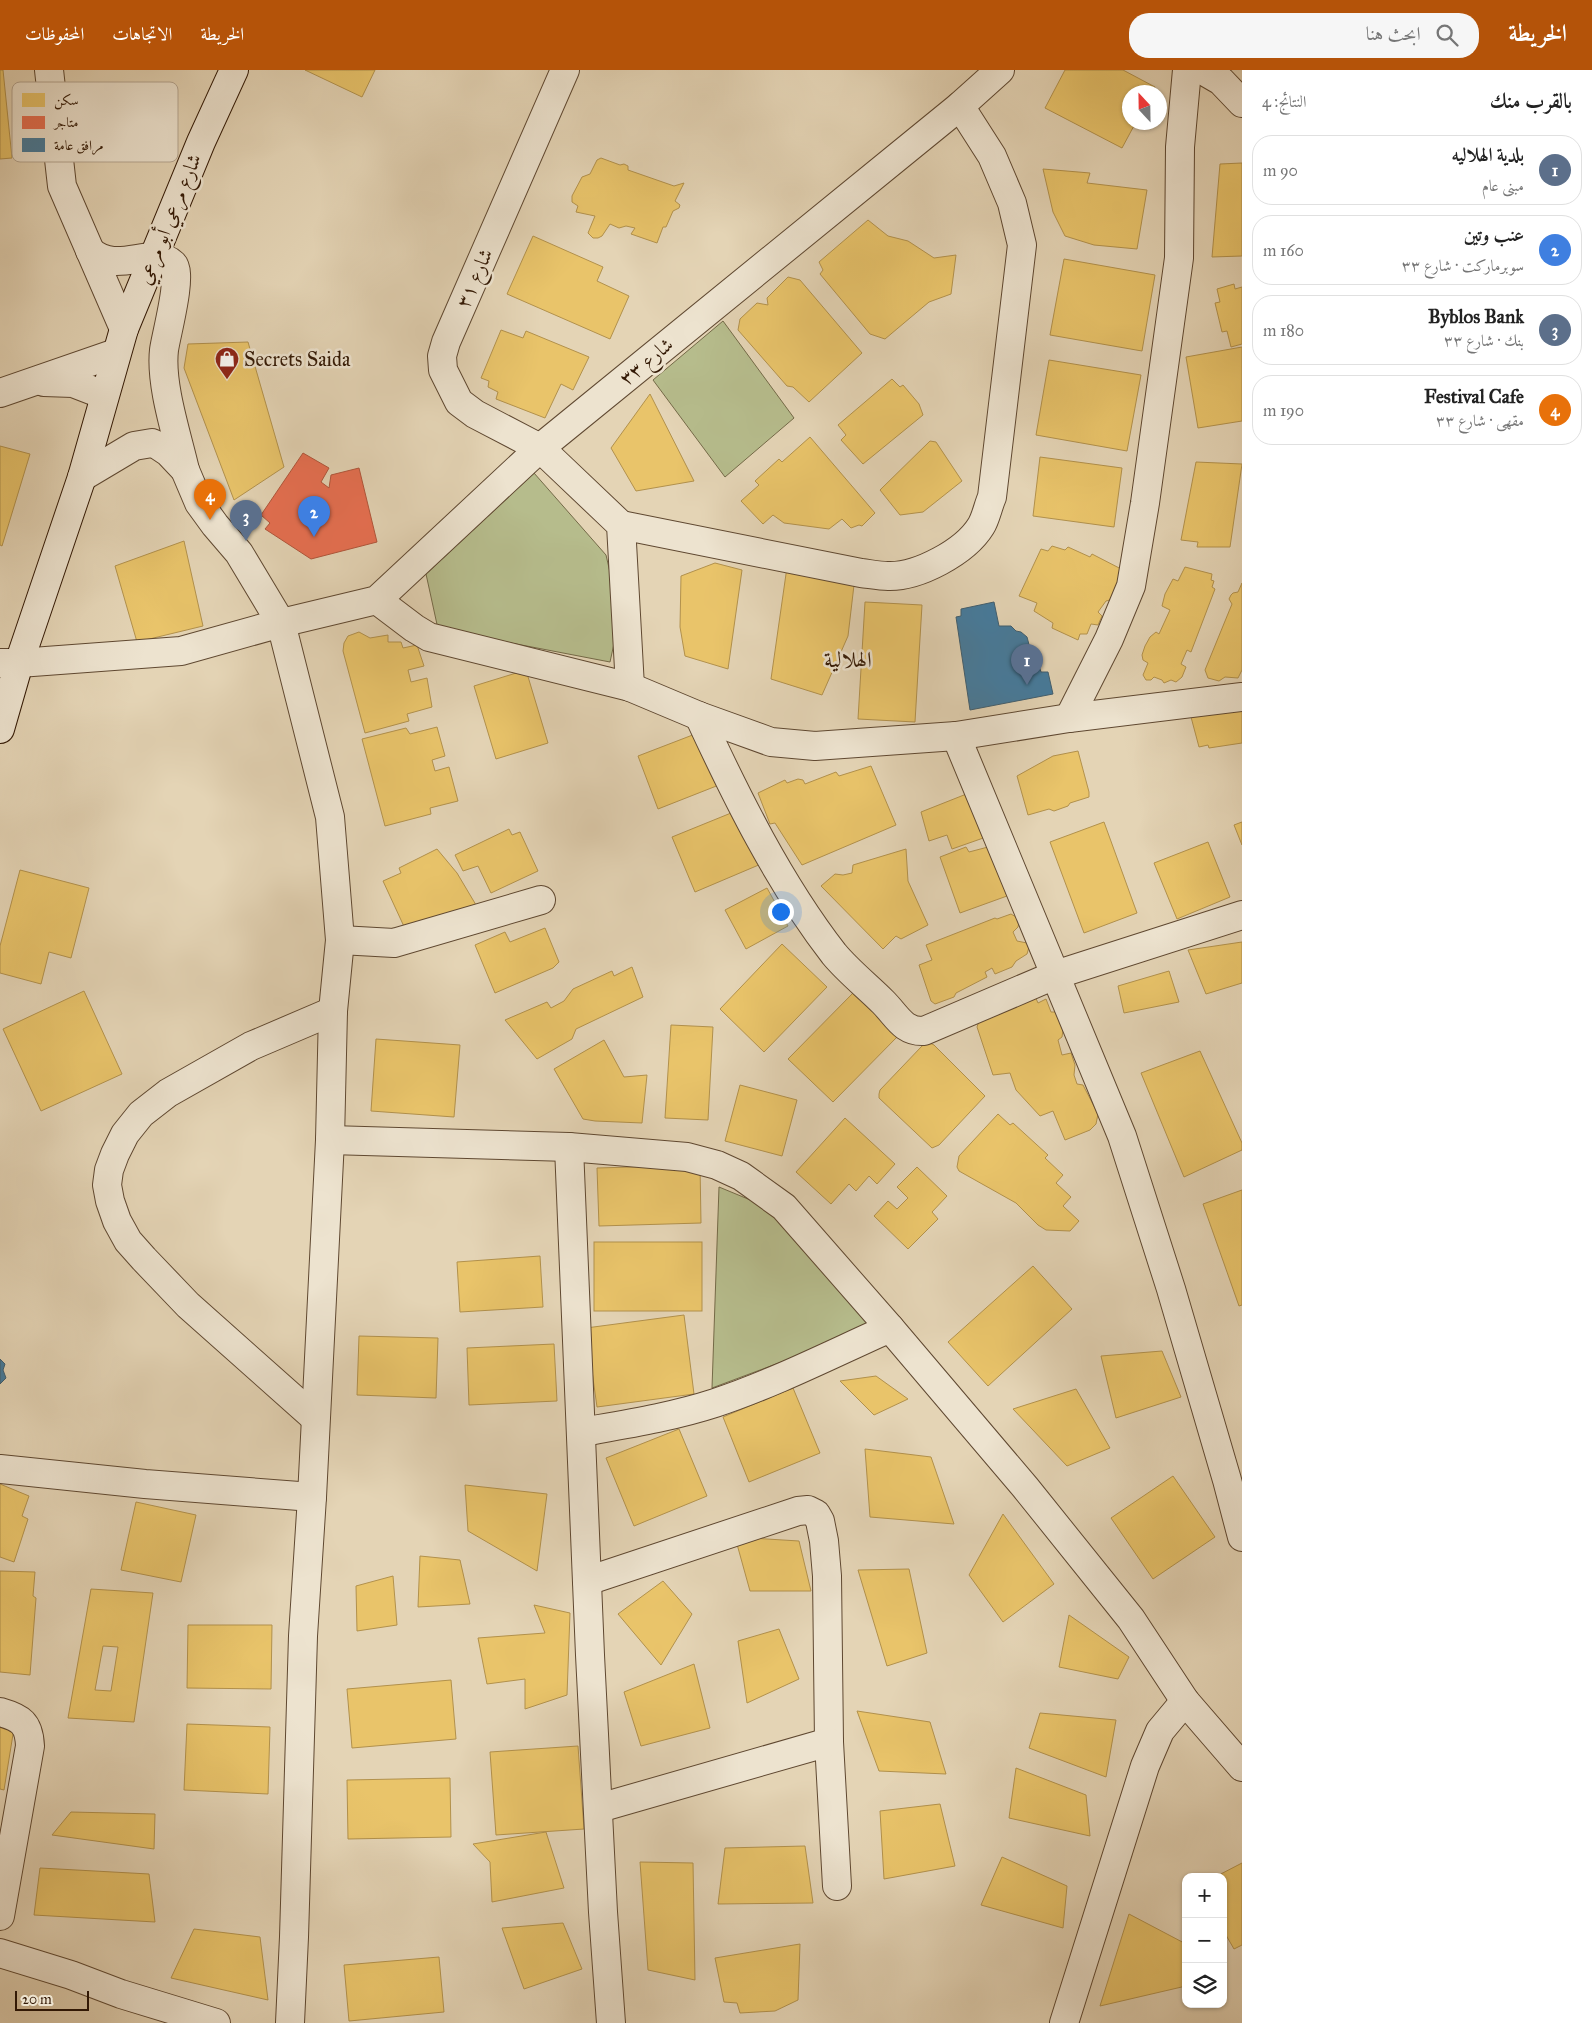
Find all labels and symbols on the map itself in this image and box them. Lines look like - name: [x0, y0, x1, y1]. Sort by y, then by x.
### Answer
- legend: [12, 82, 178, 162]
- north arrow: [1122, 85, 1167, 130]
- text: سكن: [54, 92, 79, 110]
- text: متاجر: [52, 114, 78, 131]
- text: مرافق عامة: [54, 137, 104, 155]
- street label: شارع مرعي أبو مرعي: [130, 149, 212, 290]
- street label: شارع ٣١: [450, 245, 503, 314]
- street label: شارع ٣٣: [614, 332, 682, 395]
- shop icon: Secrets Saida: [214, 346, 240, 380]
- place label: Secrets Saida: [244, 347, 351, 371]
- pin: 4: [194, 479, 226, 520]
- pin: 2: [298, 496, 330, 537]
- pin: 3: [230, 500, 262, 541]
- pin: 1: [1011, 644, 1043, 685]
- district label: الهلالية: [824, 646, 872, 673]
- your location: [768, 899, 794, 925]
- scale bar: [15, 1988, 89, 2011]

